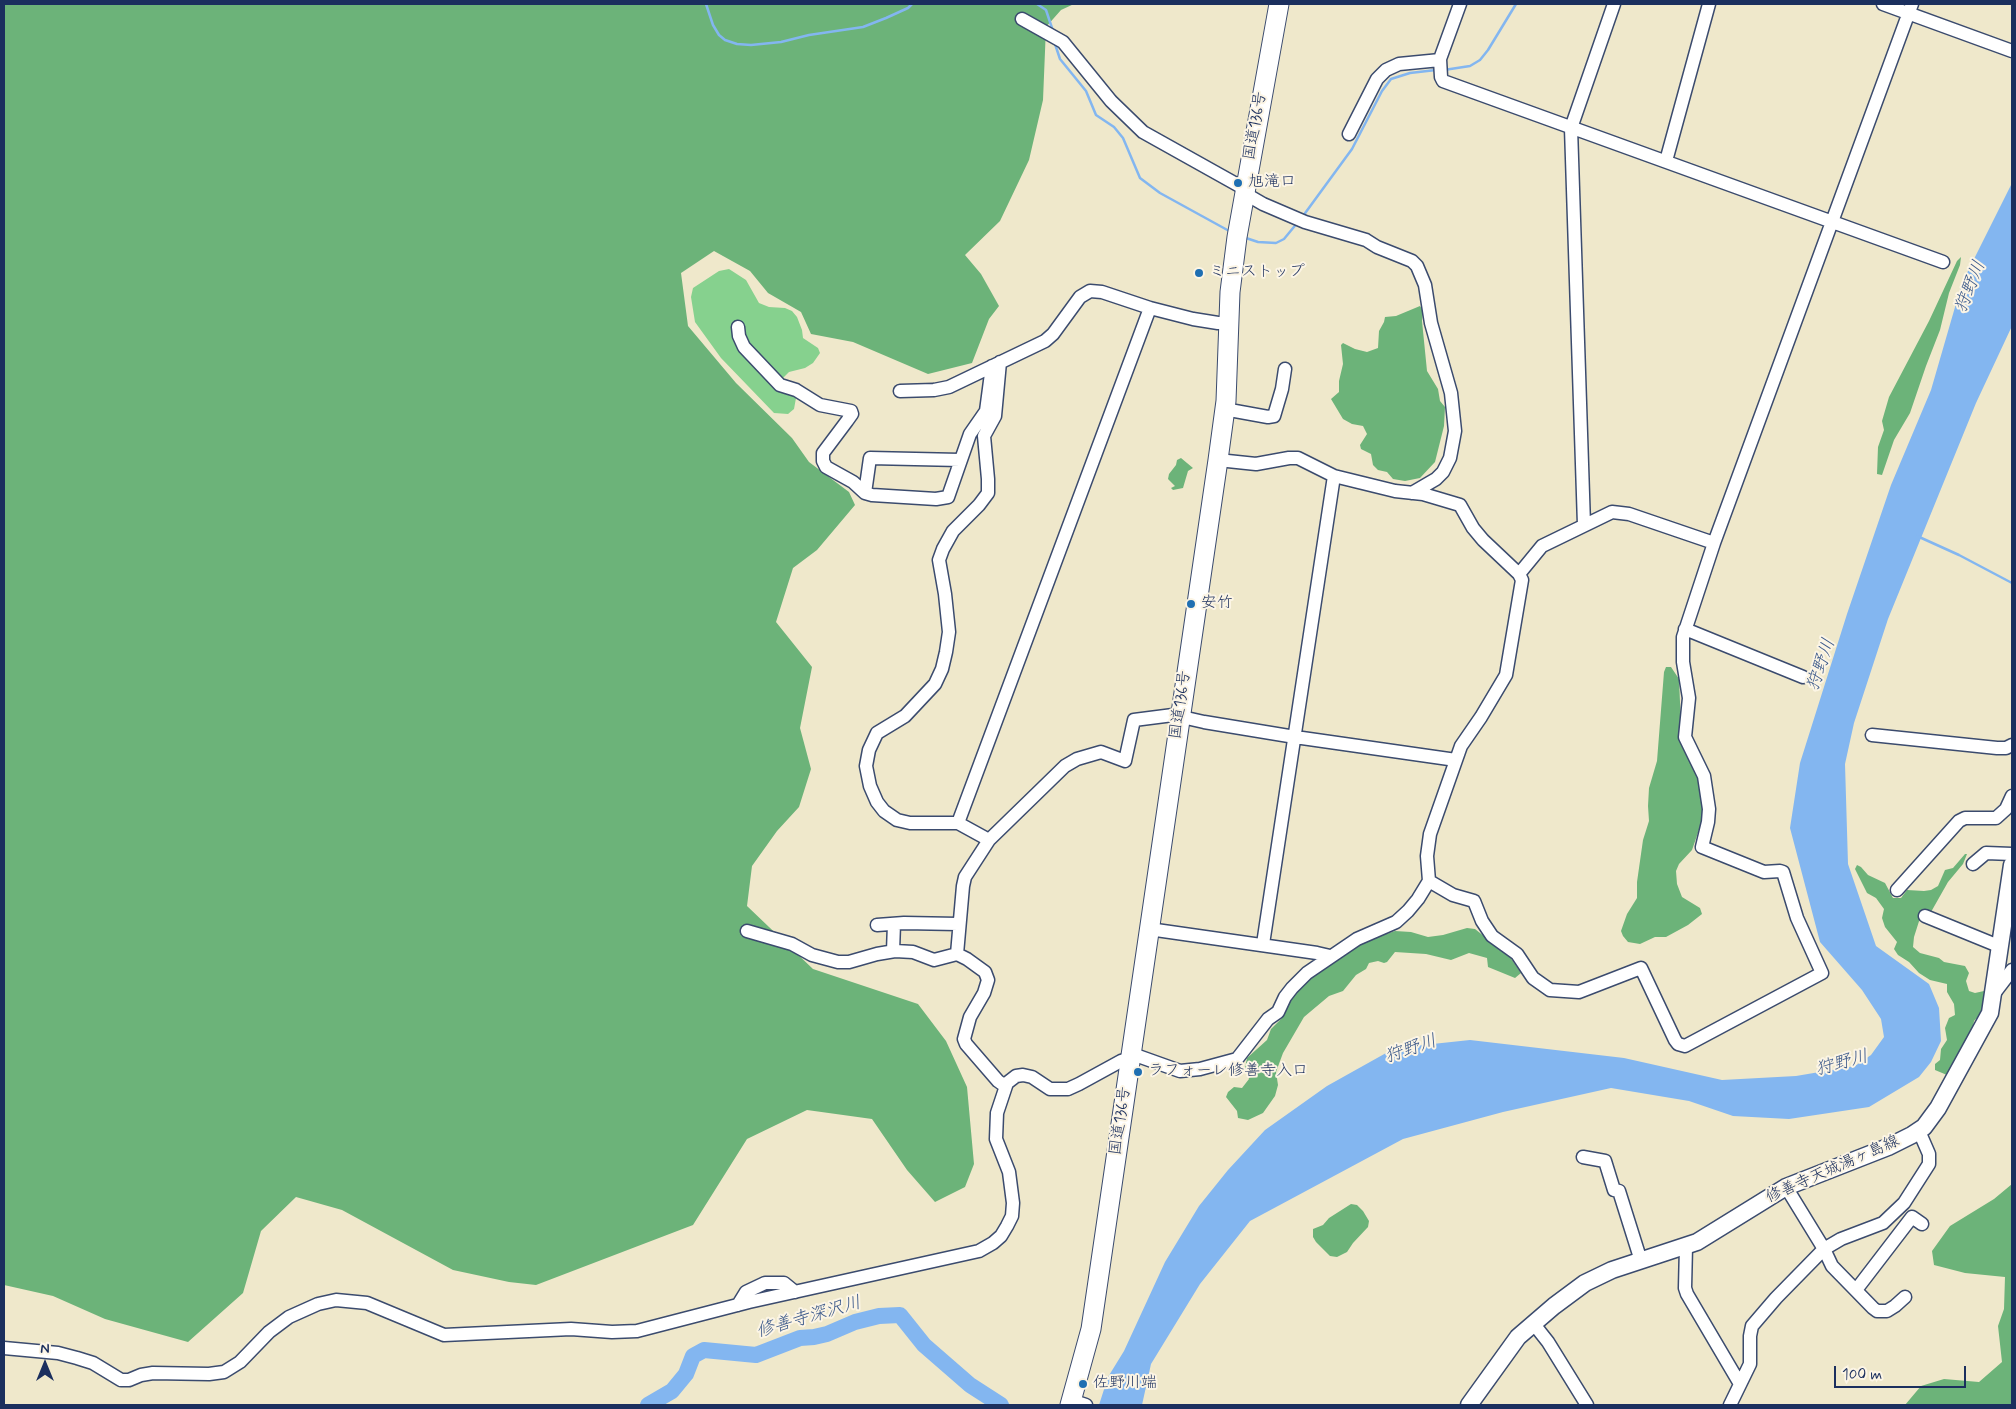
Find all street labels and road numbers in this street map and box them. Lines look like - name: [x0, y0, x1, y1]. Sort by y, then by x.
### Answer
- street label: 国道136号: [1241, 90, 1271, 162]
- street label: 国道136号: [1167, 669, 1195, 741]
- street label: 国道136号: [1107, 1085, 1135, 1157]
- street label: 修善寺天城湯ヶ島線: [1763, 1132, 1903, 1208]

